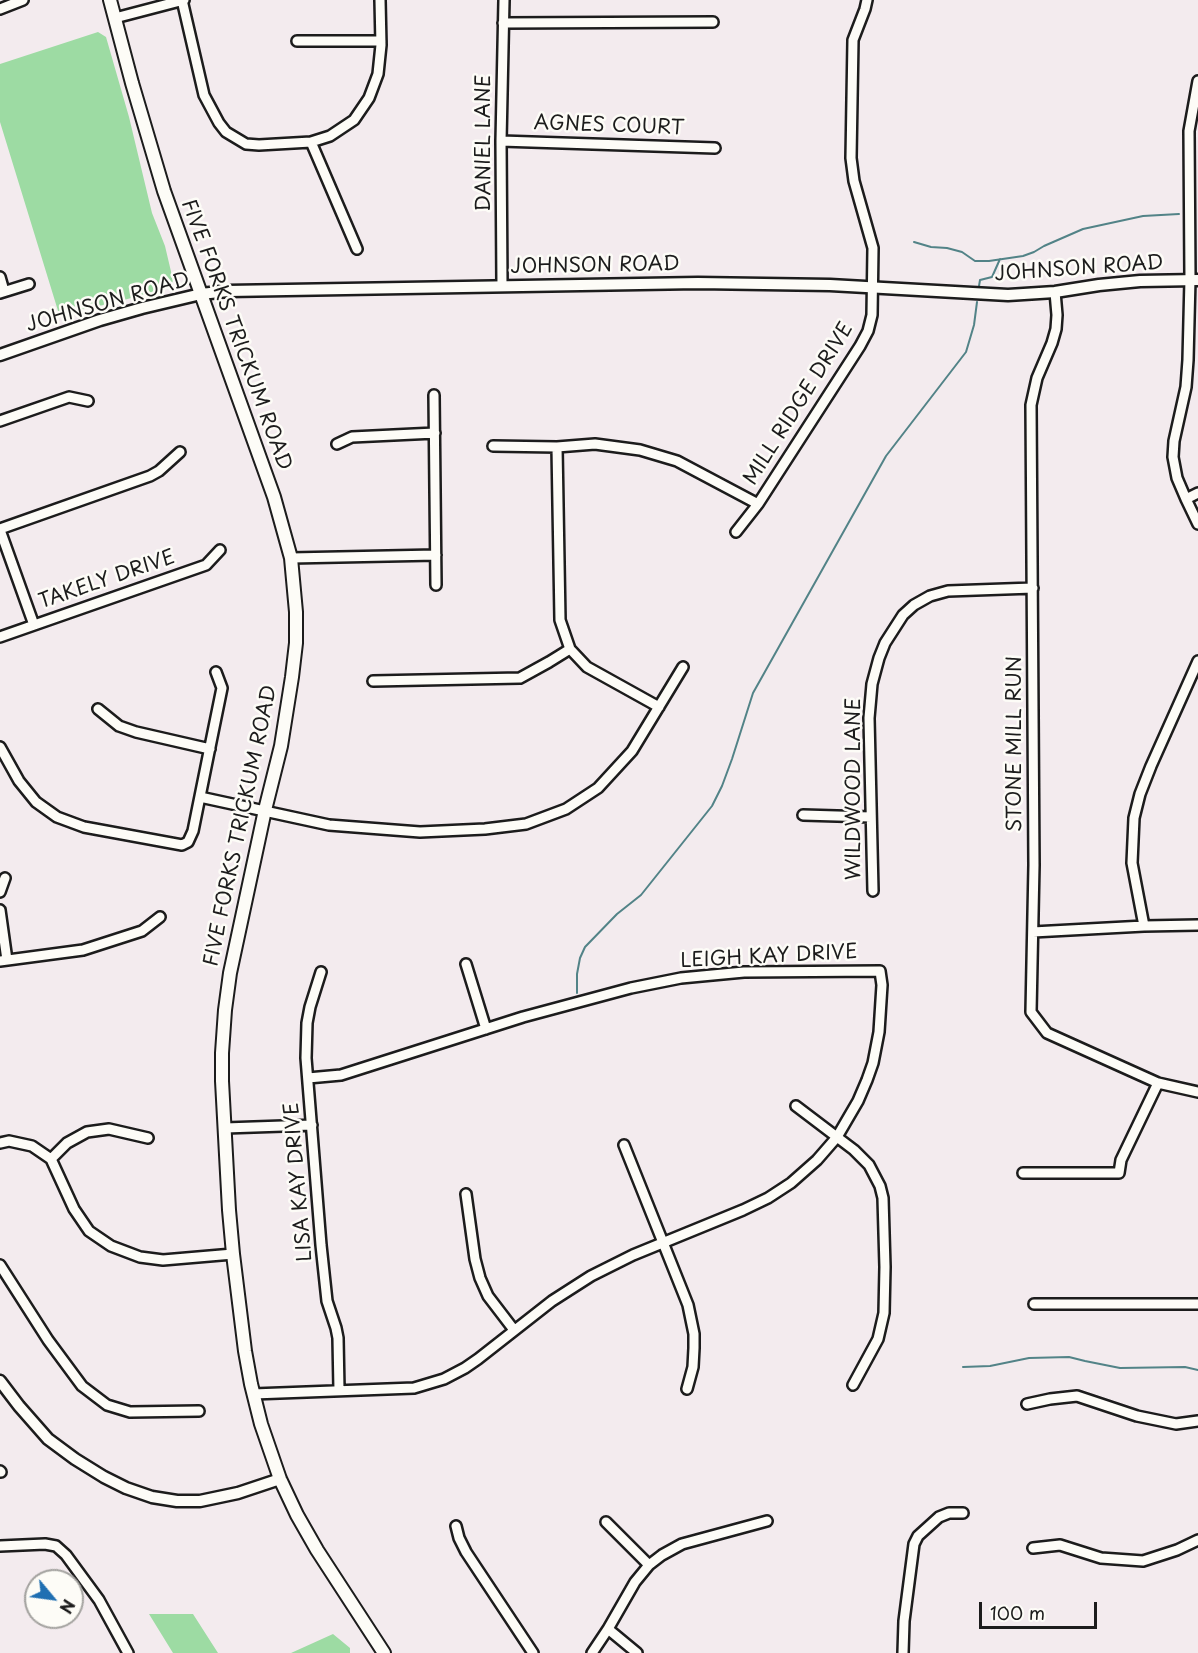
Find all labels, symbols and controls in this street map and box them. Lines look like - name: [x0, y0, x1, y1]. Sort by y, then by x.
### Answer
- street label: DANIEL LANE: [472, 74, 496, 212]
- street label: AGNES COURT: [533, 111, 685, 141]
- street label: FIVE FORKS TRICKUM ROAD: [176, 196, 296, 474]
- street label: JOHNSON ROAD: [994, 251, 1164, 287]
- street label: JOHNSON ROAD: [510, 253, 680, 279]
- street label: JOHNSON ROAD: [23, 268, 193, 338]
- street label: MILL RIDGE DRIVE: [739, 318, 859, 490]
- street label: TAKELY DRIVE: [36, 545, 178, 615]
- street label: STONE MILL RUN: [1003, 656, 1027, 832]
- street label: FIVE FORKS TRICKUM ROAD: [199, 683, 283, 969]
- street label: WILDWOOD LANE: [842, 698, 866, 880]
- street label: LEIGH KAY DRIVE: [680, 940, 858, 974]
- street label: LISA KAY DRIVE: [280, 1102, 318, 1262]
- north arrow: [24, 1569, 84, 1629]
- scale bar: [982, 1590, 1100, 1628]
- text: N: [54, 1595, 82, 1618]
- text: 100 m: [990, 1599, 1045, 1626]

